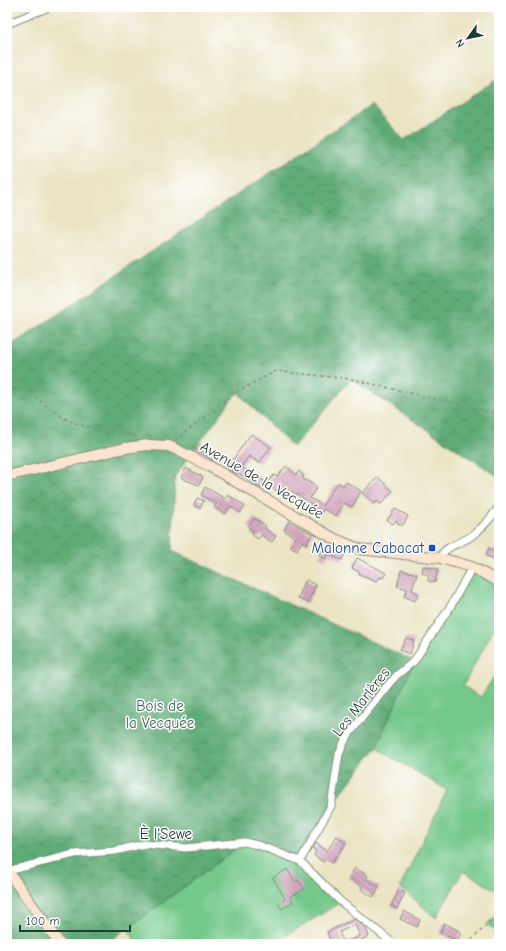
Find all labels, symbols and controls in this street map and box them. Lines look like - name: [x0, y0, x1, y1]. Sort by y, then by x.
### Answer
- north arrow: [448, 18, 488, 58]
- text: N: [453, 37, 467, 50]
- street label: Avenue de la Vecquée: [197, 437, 327, 523]
- place label: Malonne Cabacat: [311, 539, 425, 557]
- marker: Malonne Cabacat: [427, 543, 437, 553]
- street label: Les Marlères: [329, 664, 393, 740]
- park label: Bois de la Vecquée: [126, 697, 195, 732]
- street label: È l'Sewe: [140, 824, 193, 843]
- scale bar: [20, 907, 130, 933]
- text: 100 m: [26, 914, 59, 928]

